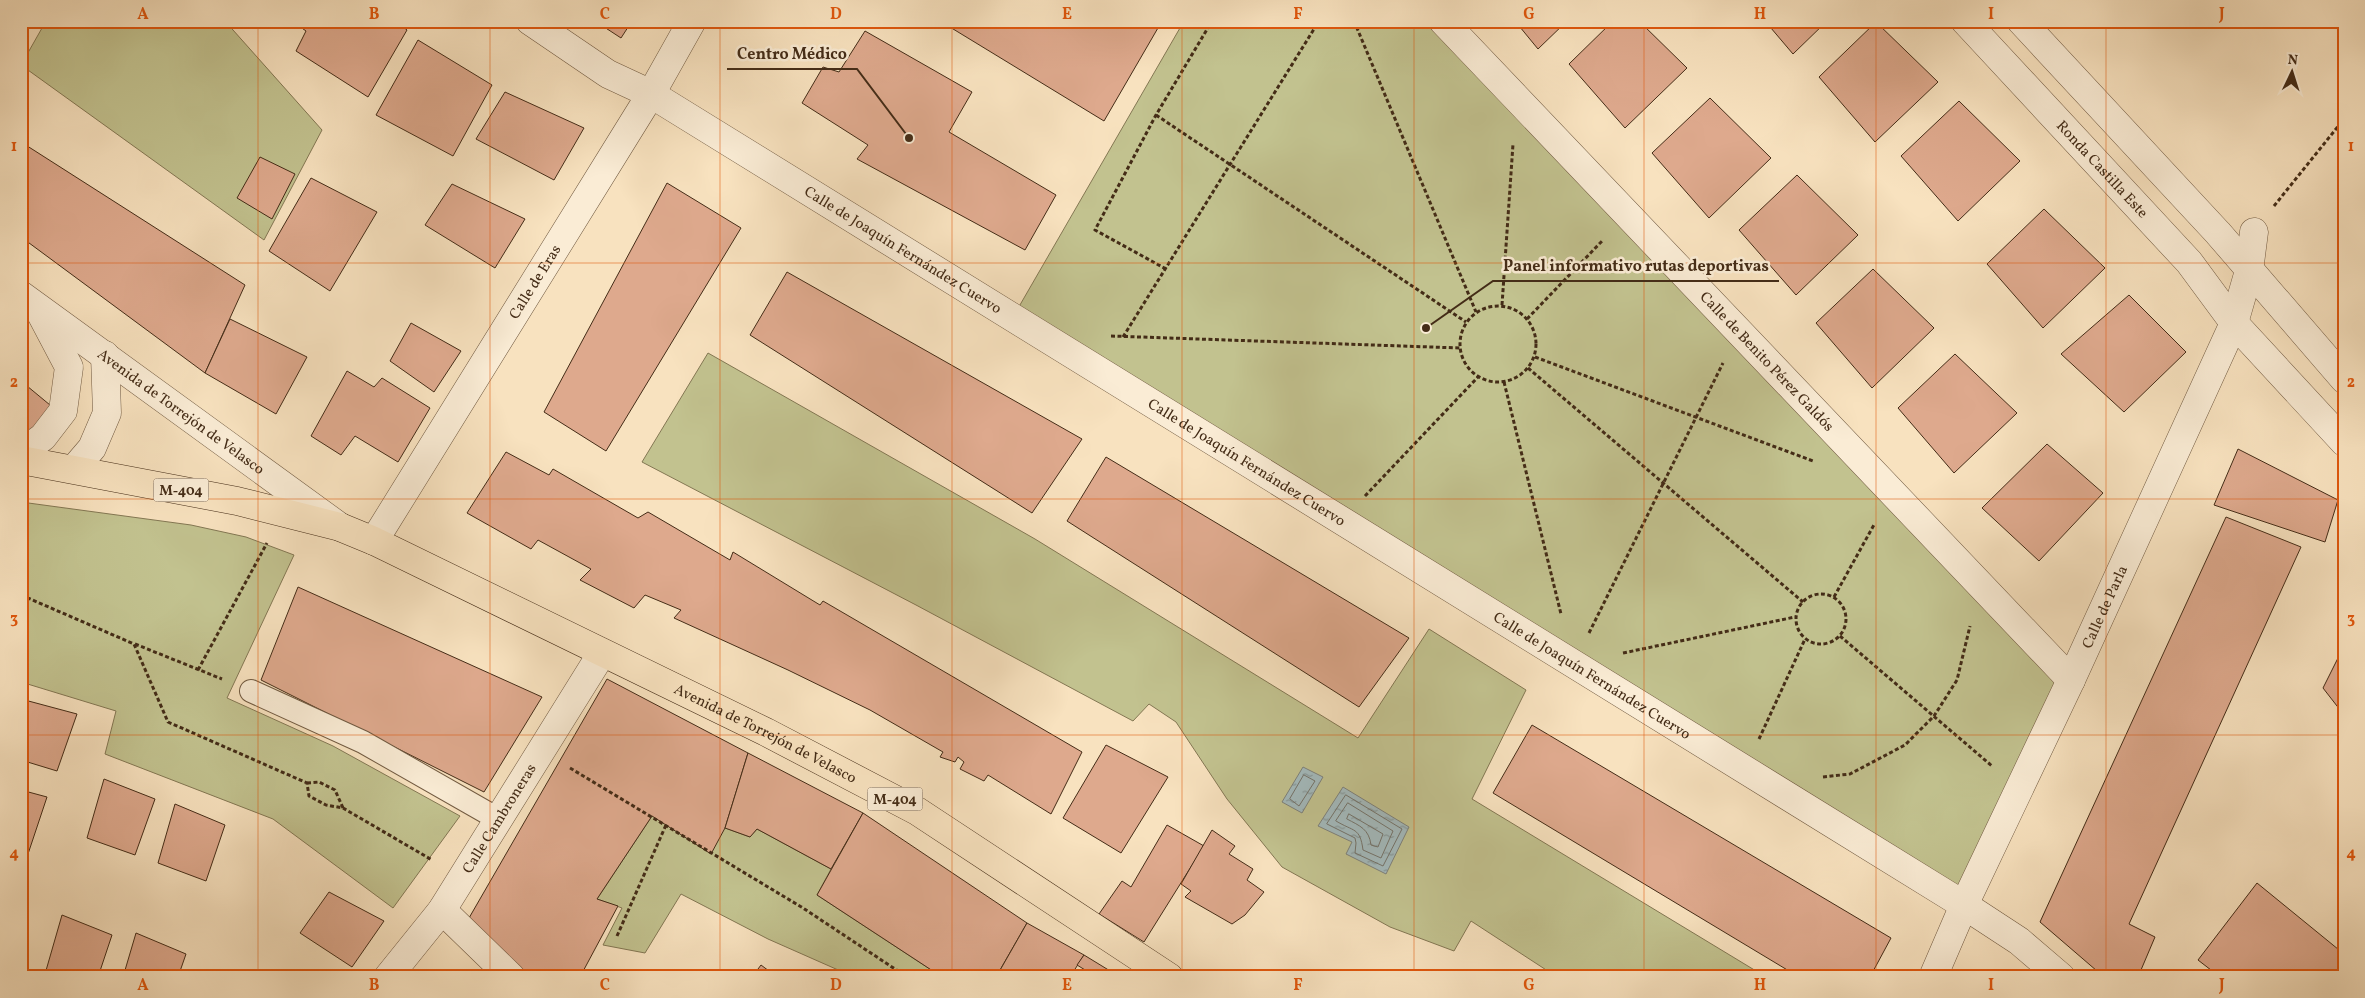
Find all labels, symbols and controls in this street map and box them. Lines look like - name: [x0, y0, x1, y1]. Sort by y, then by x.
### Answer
- text: A: [137, 4, 149, 26]
- text: B: [369, 4, 380, 26]
- text: C: [600, 4, 610, 26]
- text: D: [830, 4, 842, 26]
- text: E: [1062, 4, 1072, 26]
- text: F: [1293, 4, 1303, 26]
- text: G: [1523, 4, 1535, 26]
- text: H: [1754, 4, 1766, 26]
- text: I: [1988, 4, 1994, 26]
- text: J: [2218, 4, 2225, 26]
- callout: Centro Médico: [727, 38, 857, 69]
- text: Centro Médico: [737, 44, 847, 66]
- north arrow: [2268, 48, 2318, 98]
- text: N: [2287, 51, 2299, 70]
- street label: Ronda Castilla Este: [2051, 116, 2152, 223]
- text: 1: [11, 136, 17, 158]
- text: 1: [2348, 136, 2354, 158]
- street label: Calle de Joaquín Fernández Cuervo: [799, 182, 1005, 320]
- street label: Calle de Eras: [505, 241, 567, 324]
- callout: Panel informativo rutas deportivas: [1493, 250, 1779, 281]
- text: Panel informativo rutas deportivas: [1503, 256, 1769, 278]
- street label: Calle de Benito Pérez Galdós: [1694, 288, 1838, 437]
- street label: Avenida de Torrejón de Velasco: [92, 345, 268, 481]
- text: 2: [10, 372, 18, 394]
- text: 2: [2347, 372, 2355, 394]
- street label: Calle de Joaquín Fernández Cuervo: [1143, 394, 1349, 532]
- road number: M-404: [154, 478, 208, 502]
- street label: Calle de Parla: [2078, 562, 2134, 653]
- text: 3: [10, 608, 18, 630]
- street label: Calle de Joaquín Fernández Cuervo: [1489, 608, 1694, 746]
- text: 3: [2347, 608, 2355, 630]
- street label: Avenida de Torrejón de Velasco: [670, 680, 860, 790]
- street label: Calle Cambroneras: [458, 760, 542, 878]
- road number: M-404: [868, 788, 922, 811]
- text: 4: [9, 843, 19, 865]
- text: 4: [2346, 843, 2356, 865]
- text: A: [137, 975, 149, 997]
- text: B: [369, 975, 380, 997]
- text: C: [600, 975, 610, 997]
- text: D: [830, 975, 842, 997]
- text: E: [1062, 975, 1072, 997]
- text: F: [1293, 975, 1303, 997]
- text: G: [1523, 975, 1535, 997]
- text: H: [1754, 975, 1766, 997]
- text: I: [1988, 975, 1994, 997]
- text: J: [2218, 975, 2225, 997]

